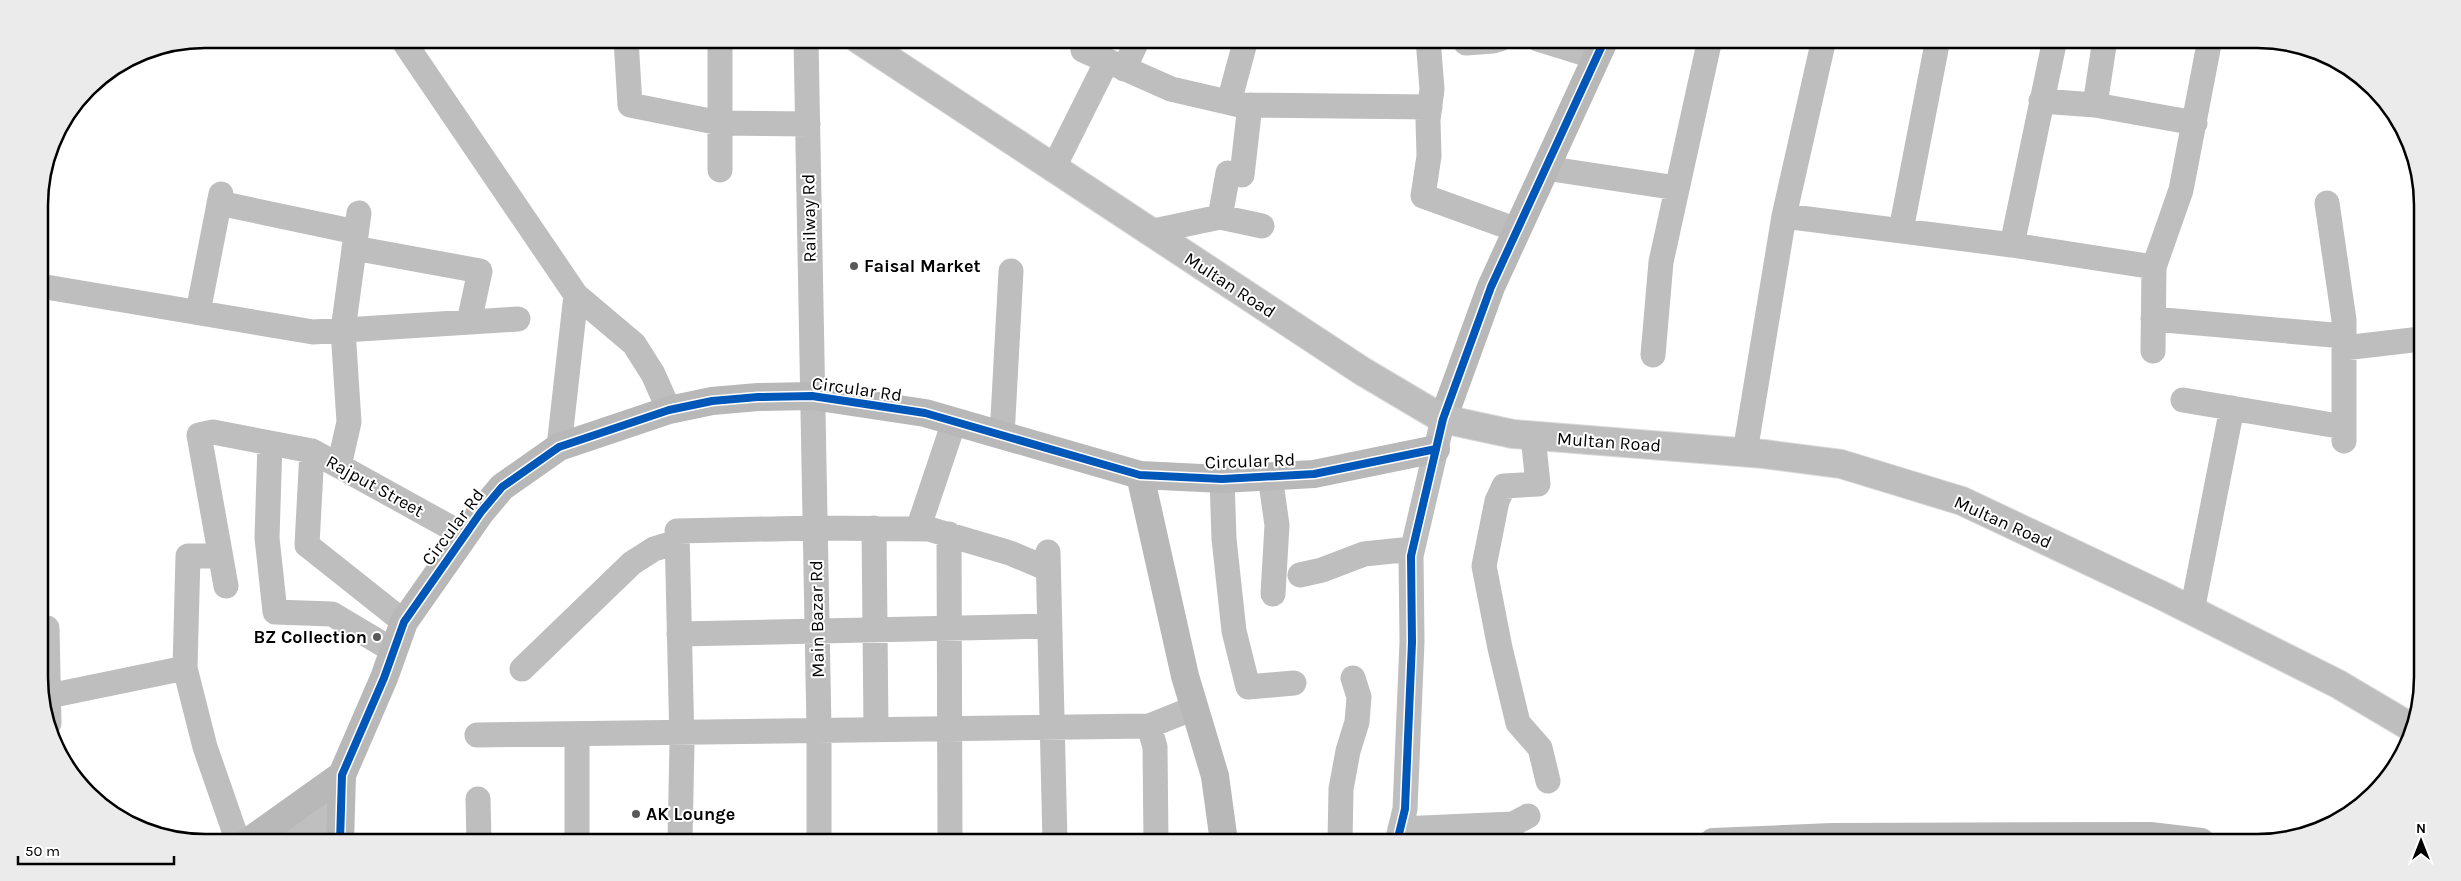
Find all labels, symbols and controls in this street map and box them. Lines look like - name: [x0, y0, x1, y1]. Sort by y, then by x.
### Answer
- street label: Railway Rd: [797, 173, 821, 263]
- street label: Multan Road: [1180, 247, 1280, 323]
- place label: Faisal Market: [864, 255, 981, 277]
- marker: Faisal Market: [848, 260, 860, 272]
- street label: Circular Rd: [811, 372, 903, 406]
- street label: Multan Road: [1556, 427, 1662, 457]
- street label: Circular Rd: [1204, 448, 1296, 474]
- street label: Rajput Street: [322, 450, 428, 522]
- street label: Circular Rd: [417, 484, 489, 570]
- street label: Multan Road: [1951, 491, 2055, 553]
- street label: Main Bazar Rd: [805, 560, 829, 678]
- place label: BZ Collection: [253, 626, 367, 648]
- marker: BZ Collection: [371, 631, 383, 643]
- place label: AK Lounge: [646, 803, 735, 825]
- marker: AK Lounge: [630, 808, 642, 820]
- north arrow: [2396, 816, 2446, 866]
- text: N: [2416, 820, 2426, 837]
- scale bar: [18, 834, 174, 866]
- text: 50 m: [25, 842, 60, 860]

